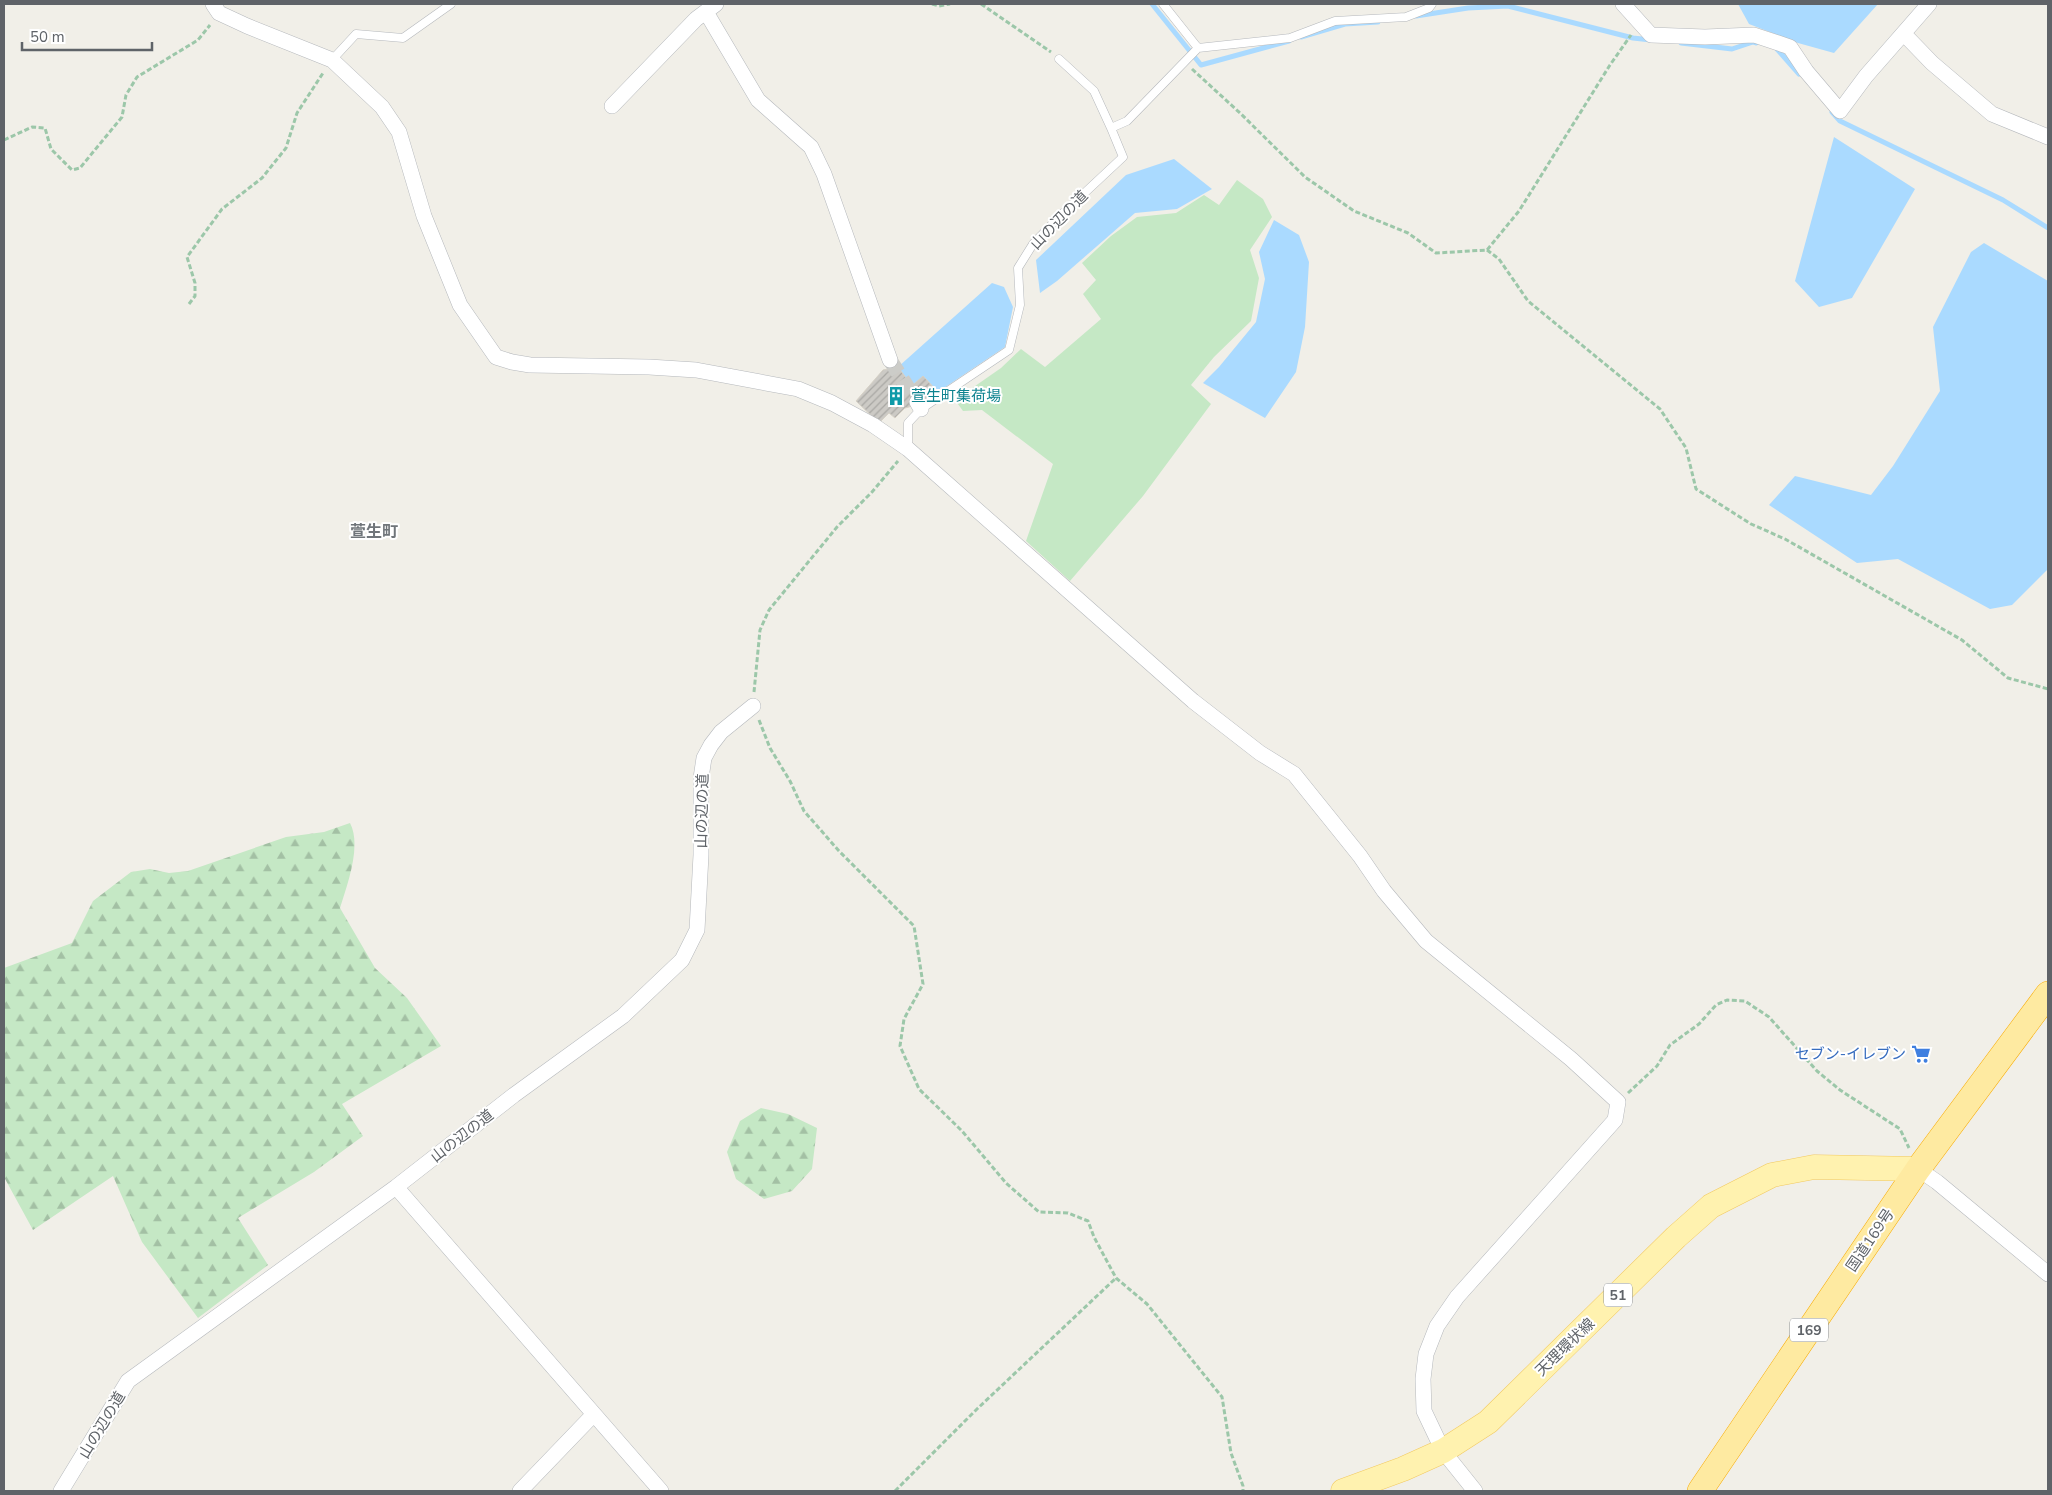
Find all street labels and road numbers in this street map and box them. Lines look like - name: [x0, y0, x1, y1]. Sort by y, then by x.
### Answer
- street label: 山の辺の道: [1026, 186, 1092, 254]
- street label: 山の辺の道: [691, 773, 713, 849]
- street label: 山の辺の道: [426, 1105, 498, 1167]
- street label: 国道169号: [1842, 1205, 1898, 1275]
- road number: 51: [1604, 1284, 1632, 1306]
- street label: 天理環状線: [1531, 1314, 1599, 1380]
- road number: 169: [1790, 1318, 1828, 1342]
- street label: 山の辺の道: [74, 1388, 130, 1462]

